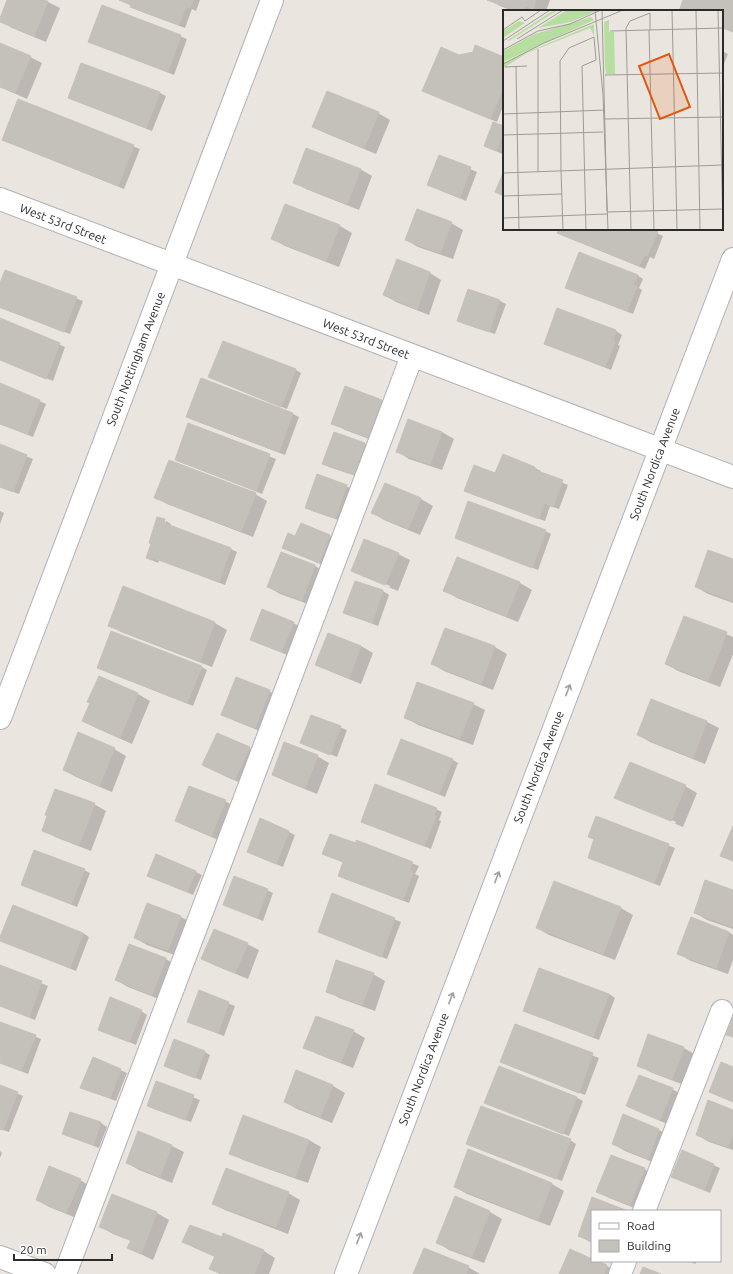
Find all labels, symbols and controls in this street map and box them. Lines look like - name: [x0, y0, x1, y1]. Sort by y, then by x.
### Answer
- inset map: [503, 10, 723, 230]
- street label: West 53rd Street: [18, 201, 109, 246]
- street label: South Nottingham Avenue: [104, 290, 167, 428]
- street label: West 53rd Street: [321, 316, 412, 361]
- street label: South Nordica Avenue: [627, 406, 682, 522]
- one-way arrow: [565, 685, 573, 697]
- street label: South Nordica Avenue: [511, 709, 566, 825]
- one-way arrow: [494, 871, 502, 883]
- one-way arrow: [447, 993, 455, 1005]
- street label: South Nordica Avenue: [396, 1011, 451, 1127]
- legend: [591, 1210, 721, 1262]
- text: Road: [627, 1219, 655, 1232]
- one-way arrow: [356, 1232, 364, 1244]
- scale bar: [14, 1236, 112, 1262]
- text: Building: [627, 1239, 671, 1252]
- text: 20 m: [20, 1243, 47, 1256]

